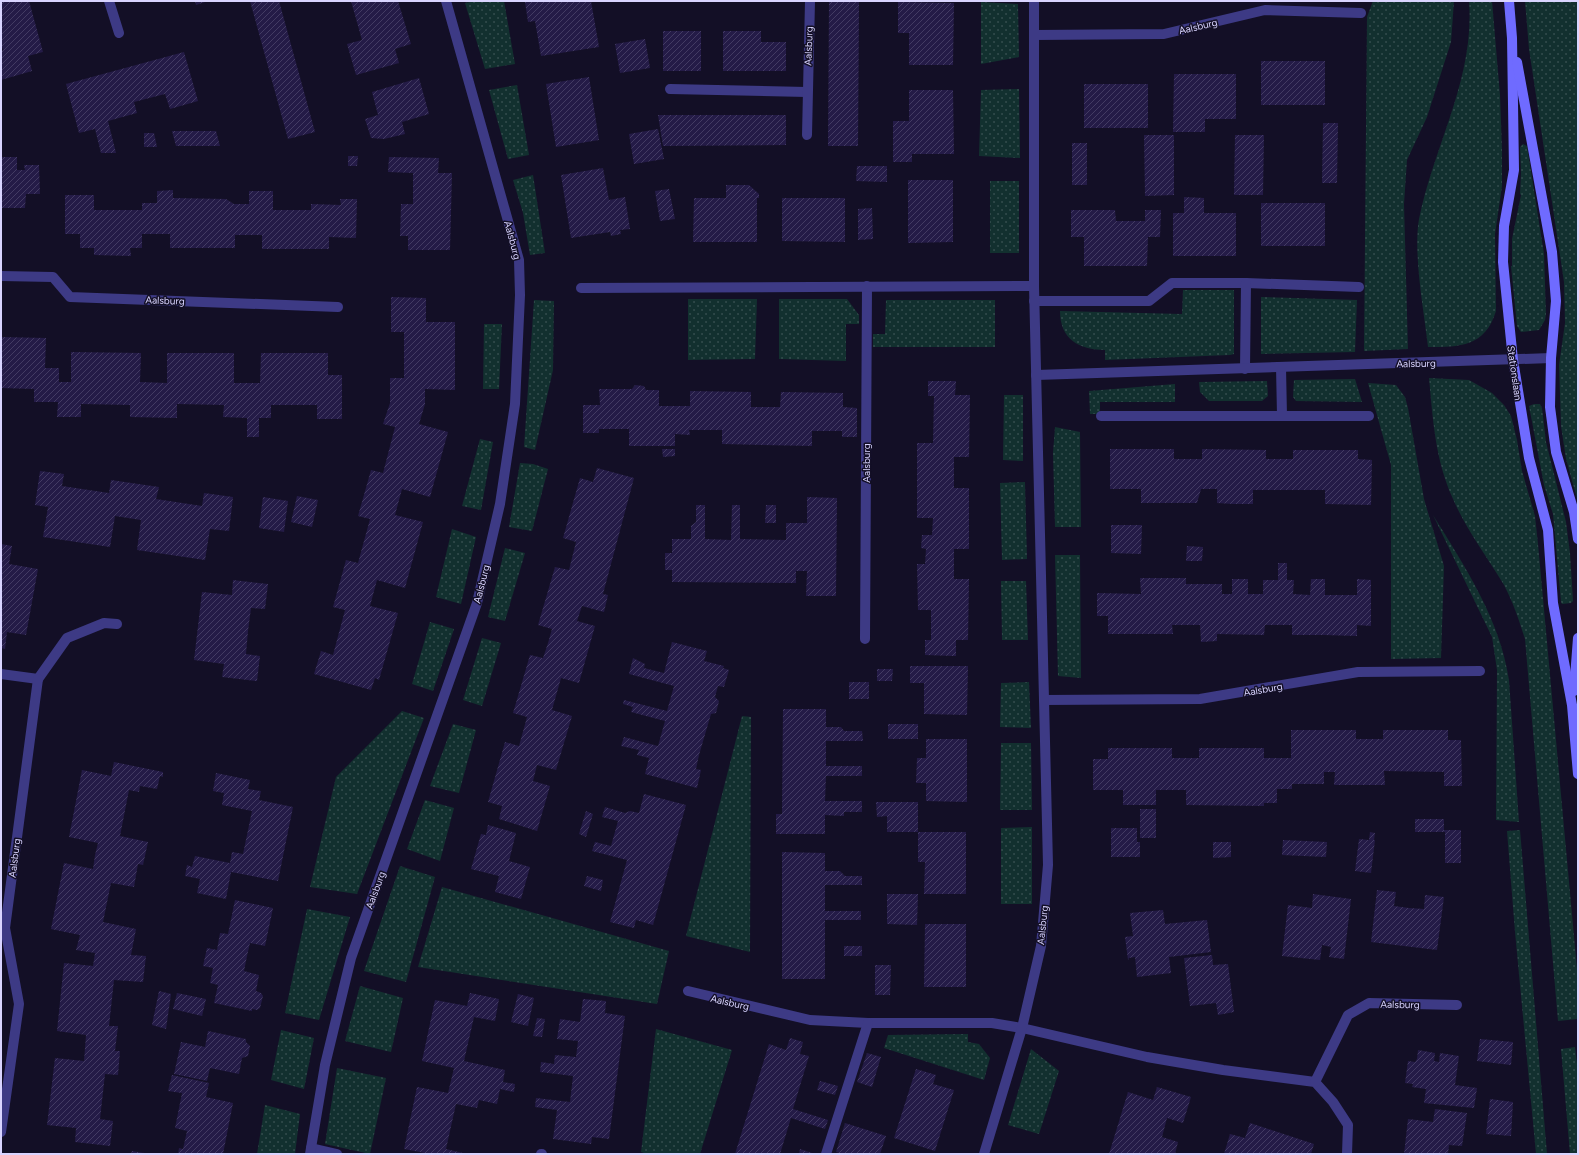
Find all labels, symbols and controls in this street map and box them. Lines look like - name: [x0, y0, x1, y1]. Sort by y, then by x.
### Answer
- street label: Aalsburg: [1177, 16, 1219, 37]
- street label: Aalsburg: [801, 26, 816, 66]
- street label: Aalsburg: [501, 219, 524, 261]
- street label: Aalsburg: [145, 293, 185, 308]
- street label: Stationslaan: [1504, 345, 1525, 402]
- street label: Aalsburg: [1396, 357, 1436, 370]
- street label: Aalsburg: [860, 443, 873, 483]
- street label: Aalsburg: [470, 563, 493, 605]
- street label: Aalsburg: [1243, 680, 1284, 699]
- street label: Aalsburg: [6, 838, 23, 878]
- street label: Aalsburg: [363, 869, 388, 911]
- street label: Aalsburg: [1034, 905, 1051, 945]
- street label: Aalsburg: [709, 992, 751, 1013]
- street label: Aalsburg: [1380, 998, 1420, 1011]

